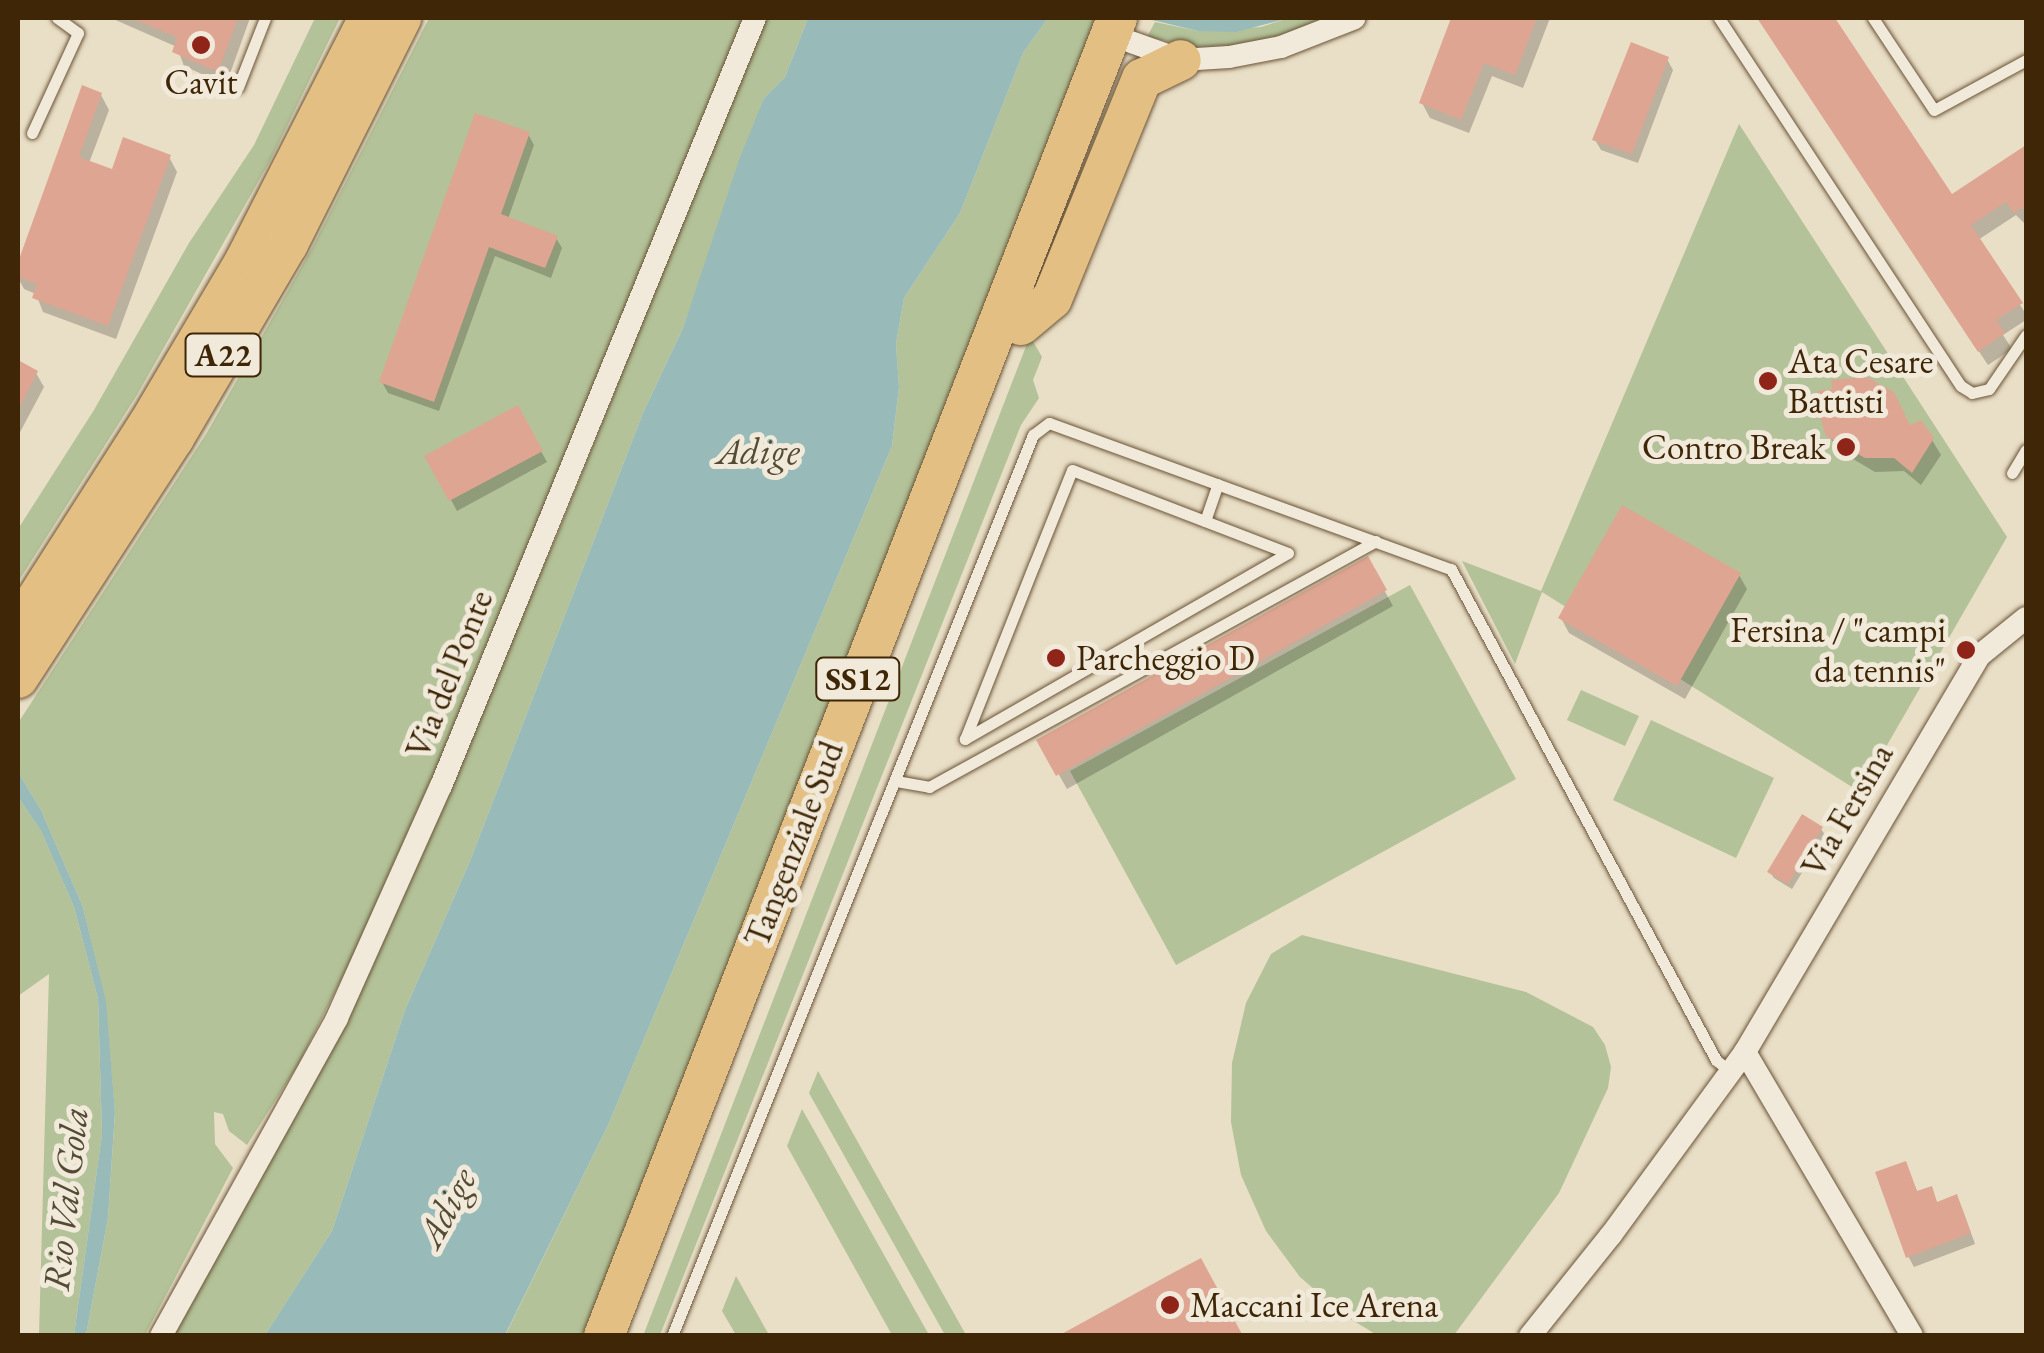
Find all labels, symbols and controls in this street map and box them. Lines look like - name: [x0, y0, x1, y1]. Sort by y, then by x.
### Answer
- marker: Cavit: [190, 34, 212, 56]
- place label: Cavit: [164, 61, 238, 103]
- road number: A22: [183, 328, 263, 382]
- place label: Ata Cesare Battisti: [1788, 340, 1933, 422]
- marker: Ata Cesare Battisti: [1757, 370, 1779, 392]
- place label: Contro Break: [1642, 426, 1826, 468]
- water label: Adige: [716, 428, 800, 474]
- marker: Contro Break: [1835, 436, 1857, 458]
- street label: Via del Ponte: [396, 584, 502, 764]
- place label: Fersina / "campi da tennis": [1730, 609, 1946, 691]
- place label: Parcheggio D: [1076, 637, 1255, 679]
- marker: Fersina / "campi da tennis": [1955, 639, 1977, 661]
- marker: Parcheggio D: [1045, 647, 1067, 669]
- road number: SS12: [813, 652, 903, 706]
- street label: Tangenziale Sud: [736, 735, 852, 953]
- street label: Via Fersina: [1792, 736, 1902, 884]
- water label: Rio Val Gola: [33, 1105, 97, 1293]
- water label: Adige: [406, 1160, 486, 1254]
- place label: Maccani Ice Arena: [1190, 1284, 1438, 1326]
- marker: Maccani Ice Arena: [1159, 1294, 1181, 1316]

